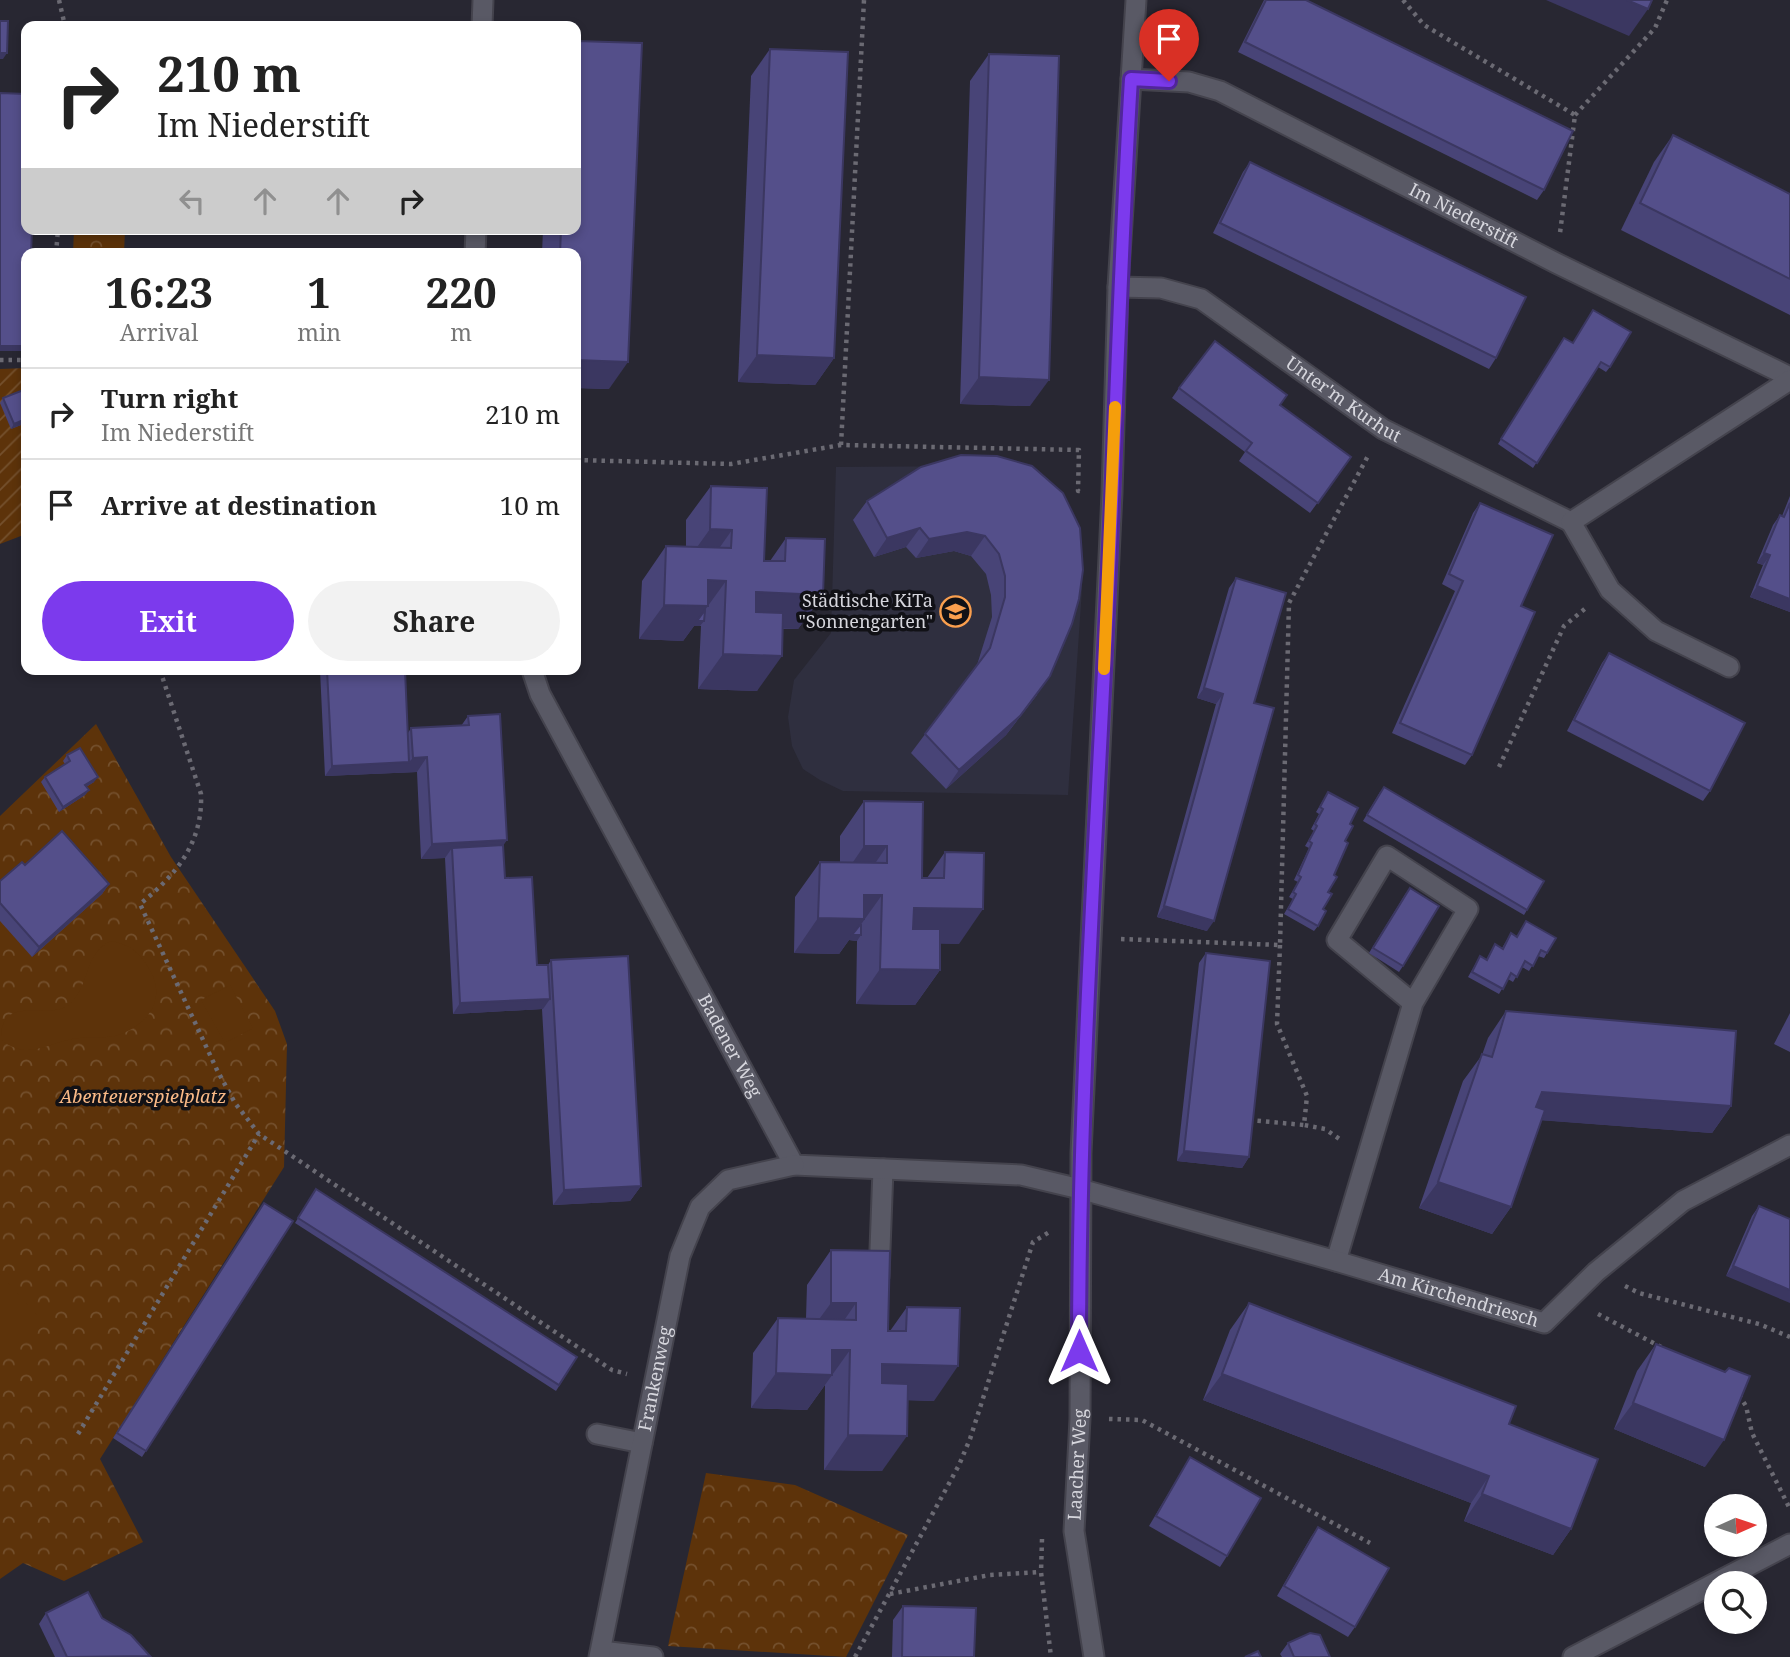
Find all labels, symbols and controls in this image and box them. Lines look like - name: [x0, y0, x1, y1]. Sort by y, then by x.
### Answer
- pin: [1139, 9, 1199, 81]
- icon: arrive: [1150, 20, 1188, 58]
- text: 210 m: [157, 40, 301, 106]
- icon: right: [42, 49, 133, 140]
- text: Im Niederstift: [157, 103, 370, 146]
- street label: Im Niederstift: [1405, 177, 1523, 253]
- icon: left: [173, 182, 211, 220]
- icon: ahead: [246, 182, 284, 220]
- icon: ahead: [319, 182, 357, 220]
- icon: right: [392, 182, 430, 220]
- text: 16:23: [105, 263, 213, 320]
- text: 1: [307, 263, 331, 320]
- text: 220: [425, 263, 497, 320]
- text: Arrival: [120, 316, 198, 348]
- text: min: [297, 316, 341, 348]
- text: m: [450, 316, 472, 348]
- street label: Unter'm Kurhut: [1281, 350, 1406, 447]
- text: Turn right: [101, 380, 238, 416]
- icon: right: [42, 395, 80, 433]
- text: 210 m: [485, 396, 560, 432]
- text: Im Niederstift: [101, 416, 254, 448]
- icon: arrive: [42, 486, 80, 524]
- text: Arrive at destination: [101, 487, 377, 523]
- text: 10 m: [500, 487, 560, 523]
- button: Exit: [42, 581, 294, 661]
- button: Share: [308, 581, 560, 661]
- place label: Städtische KiTa "Sonnengarten": [799, 588, 933, 633]
- school or university icon: Städtische KiTa "Sonnengarten": [939, 594, 973, 628]
- street label: Badener Weg: [693, 989, 768, 1102]
- park label: Abenteuerspielplatz: [58, 1084, 226, 1108]
- street label: Am Kirchendriesch: [1376, 1261, 1542, 1332]
- position arrow: [1042, 1314, 1116, 1388]
- street label: Frankenweg: [632, 1323, 677, 1433]
- street label: Laacher Weg: [1062, 1409, 1091, 1521]
- north arrow: [1704, 1494, 1768, 1558]
- map controls: [1704, 1494, 1767, 1634]
- button: search: [1704, 1571, 1767, 1634]

